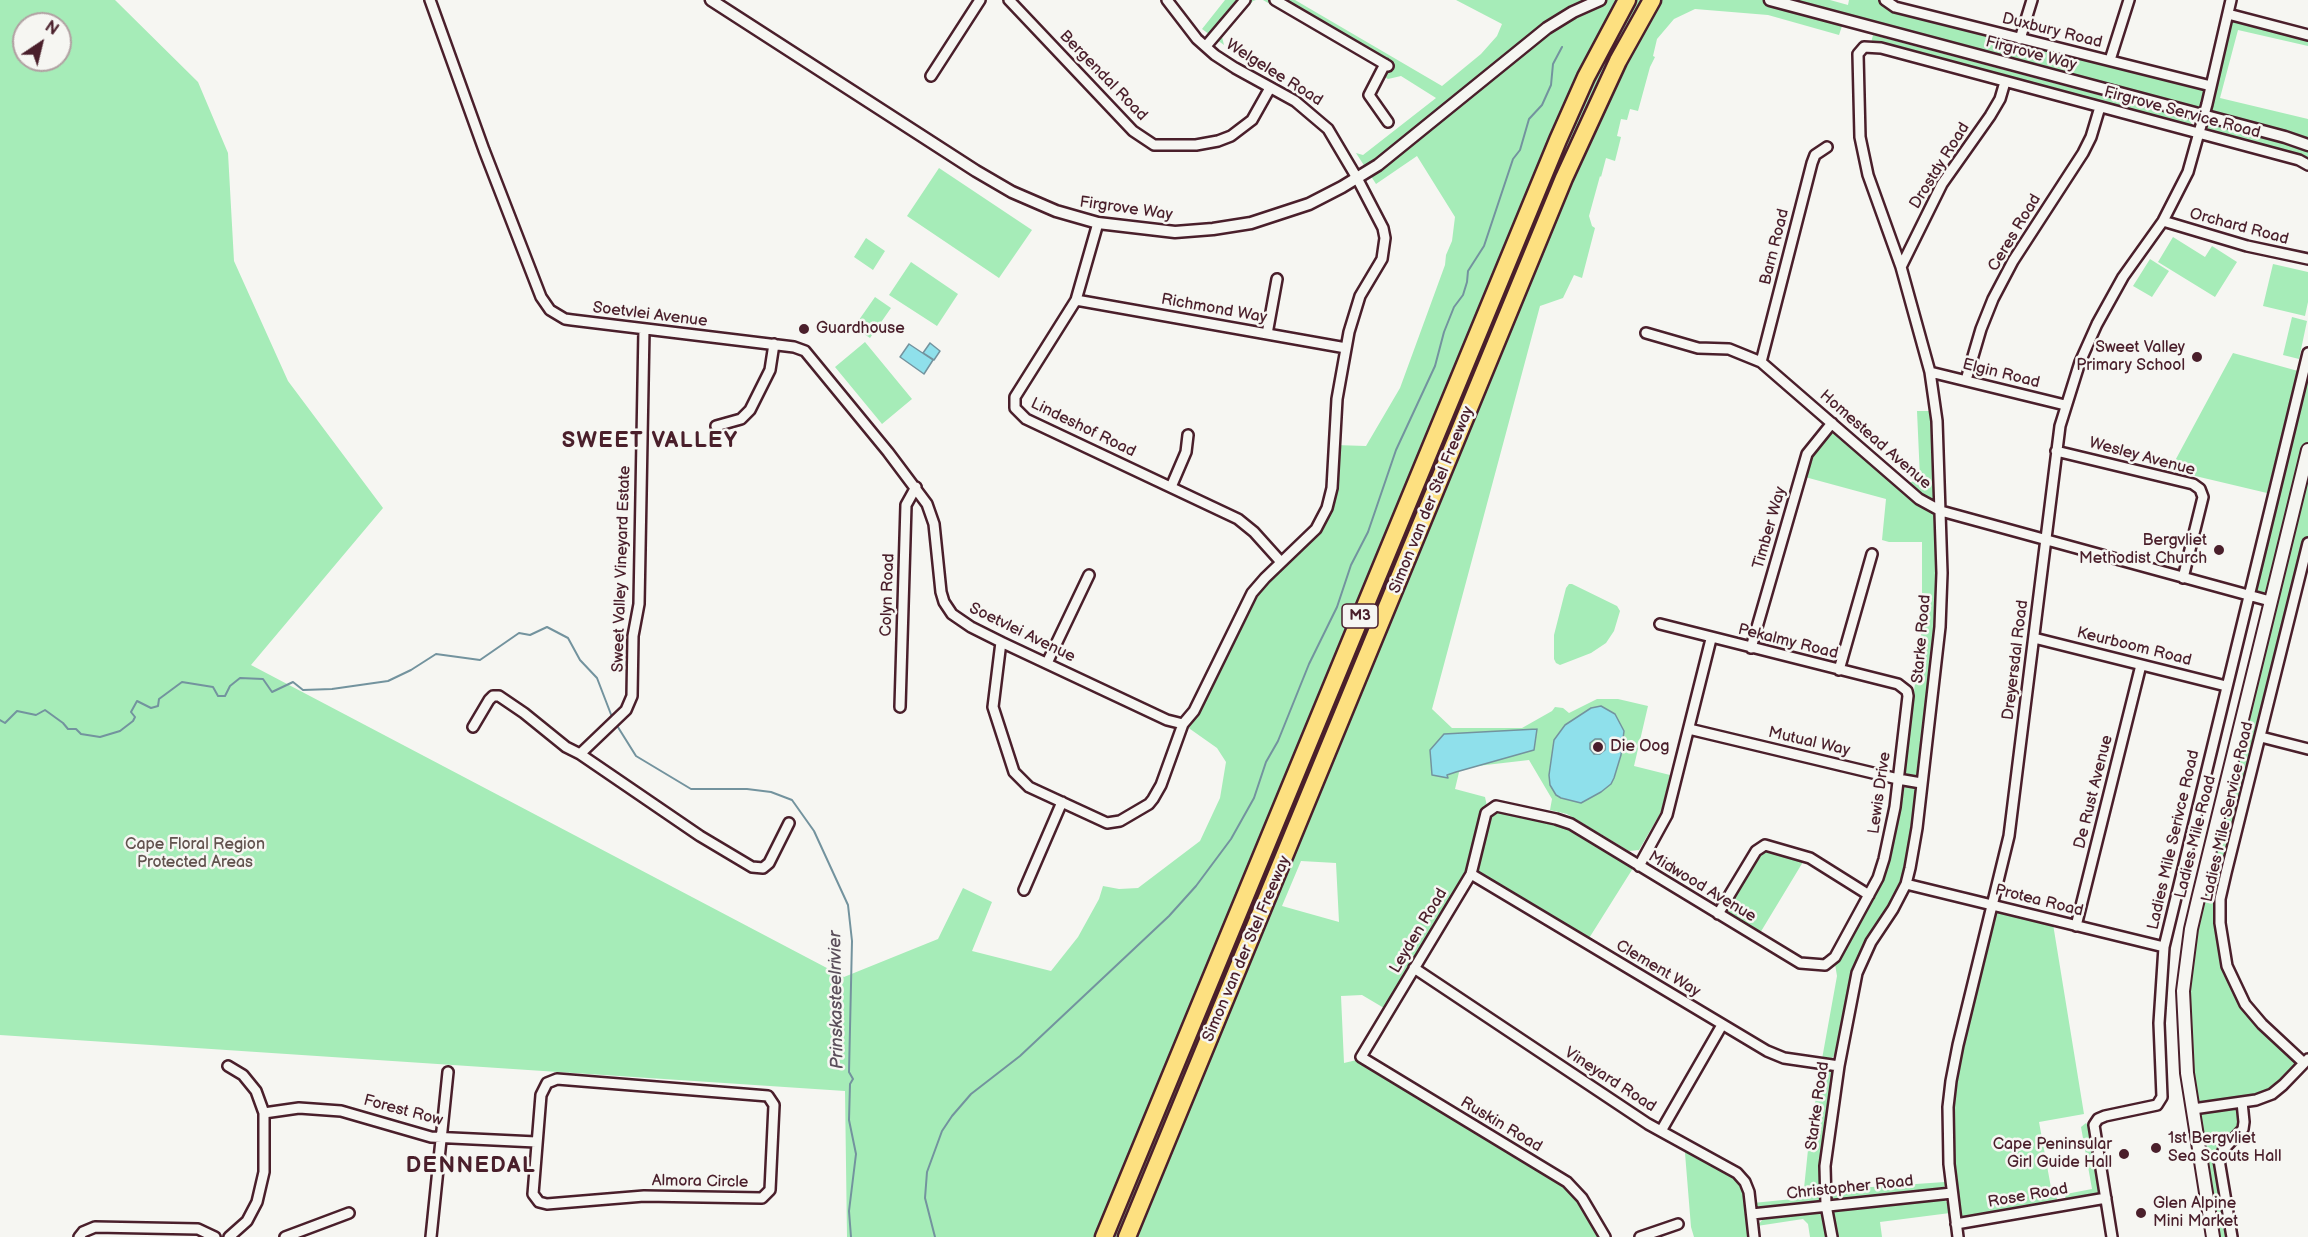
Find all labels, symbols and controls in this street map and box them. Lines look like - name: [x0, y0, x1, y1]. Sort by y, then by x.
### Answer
- street label: Duxbury Road: [2000, 9, 2104, 53]
- north arrow: [12, 12, 72, 72]
- text: N: [41, 17, 62, 40]
- street label: Bergendal Road: [1055, 27, 1151, 125]
- street label: Firgrove Way: [1983, 33, 2079, 75]
- street label: Welgelee Road: [1222, 35, 1326, 111]
- street label: Firgrove Service Road: [2102, 83, 2262, 143]
- street label: Drostdy Road: [1906, 119, 1974, 213]
- street label: Ceres Road: [1984, 191, 2046, 275]
- street label: Firgrove Way: [1078, 193, 1174, 225]
- street label: Orchard Road: [2187, 205, 2291, 249]
- street label: Barn Road: [1756, 207, 1794, 287]
- street label: Richmond Way: [1160, 290, 1268, 328]
- street label: Soetvlei Avenue: [591, 298, 709, 332]
- place label: Guardhouse: [816, 319, 905, 339]
- marker: Guardhouse: [797, 322, 811, 336]
- place label: Sweet Valley Primary School: [2076, 338, 2185, 376]
- marker: Sweet Valley Primary School: [2190, 350, 2204, 364]
- street label: Elgin Road: [1960, 355, 2042, 393]
- street label: Homestead Avenue: [1815, 386, 1935, 494]
- street label: Lindeshof Road: [1027, 394, 1139, 462]
- street label: Simon van der Stel Freeway: [1386, 404, 1478, 596]
- district label: SWEET VALLEY: [562, 428, 738, 454]
- street label: Wesley Avenue: [2087, 434, 2197, 480]
- street label: Sweet Valley Vineyard Estate: [609, 465, 635, 673]
- street label: Timber Way: [1749, 485, 1791, 571]
- place label: Bergvliet Methodist Church: [2079, 531, 2207, 569]
- marker: Bergvliet Methodist Church: [2212, 543, 2226, 557]
- street label: Colyn Road: [877, 553, 899, 637]
- street label: Starke Road: [1909, 594, 1935, 684]
- street label: Soetvlei Avenue: [966, 599, 1078, 667]
- street label: Dreyersdal Road: [1999, 599, 2033, 721]
- road number: M3: [1342, 604, 1378, 628]
- street label: Pekalmy Road: [1736, 620, 1840, 664]
- street label: Keurboom Road: [2075, 623, 2193, 671]
- street label: Ladies Mile Service Road: [2198, 720, 2258, 904]
- street label: Mutual Way: [1766, 723, 1852, 761]
- street label: De Rust Avenue: [2071, 733, 2117, 851]
- place label: Die Oog: [1610, 737, 1670, 757]
- marker: Die Oog: [1591, 740, 1605, 754]
- street label: Ladies Mile Serivce Road: [2144, 748, 2204, 932]
- street label: Lewis Drive: [1865, 751, 1895, 835]
- street label: Ladies Mile Road: [2171, 774, 2221, 900]
- park label: Cape Floral Region Protected Areas: [125, 835, 265, 873]
- street label: Midwood Avenue: [1645, 847, 1759, 927]
- street label: Simon van der Stel Freeway: [1199, 853, 1295, 1045]
- street label: Protea Road: [1993, 881, 2085, 921]
- street label: Leyden Road: [1386, 885, 1452, 977]
- water label: Prinskasteelrivier: [825, 931, 849, 1069]
- street label: Clement Way: [1612, 936, 1704, 1002]
- street label: Vineyard Road: [1561, 1043, 1659, 1117]
- street label: Starke Road: [1802, 1061, 1834, 1151]
- street label: Forest Row: [361, 1091, 445, 1131]
- street label: Ruskin Road: [1457, 1093, 1545, 1157]
- place label: 1st Bergvliet Sea Scouts Hall: [2168, 1129, 2281, 1167]
- place label: Cape Peninsular Girl Guide Hall: [1993, 1135, 2112, 1173]
- marker: 1st Bergvliet Sea Scouts Hall: [2149, 1141, 2163, 1155]
- marker: Cape Peninsular Girl Guide Hall: [2117, 1147, 2131, 1161]
- district label: DENNEDAL: [406, 1153, 536, 1179]
- street label: Almora Circle: [652, 1172, 748, 1192]
- street label: Christopher Road: [1786, 1172, 1914, 1204]
- street label: Rose Road: [1987, 1180, 2069, 1212]
- place label: Glen Alpine Mini Market: [2153, 1194, 2238, 1232]
- marker: Glen Alpine Mini Market: [2134, 1206, 2148, 1220]

